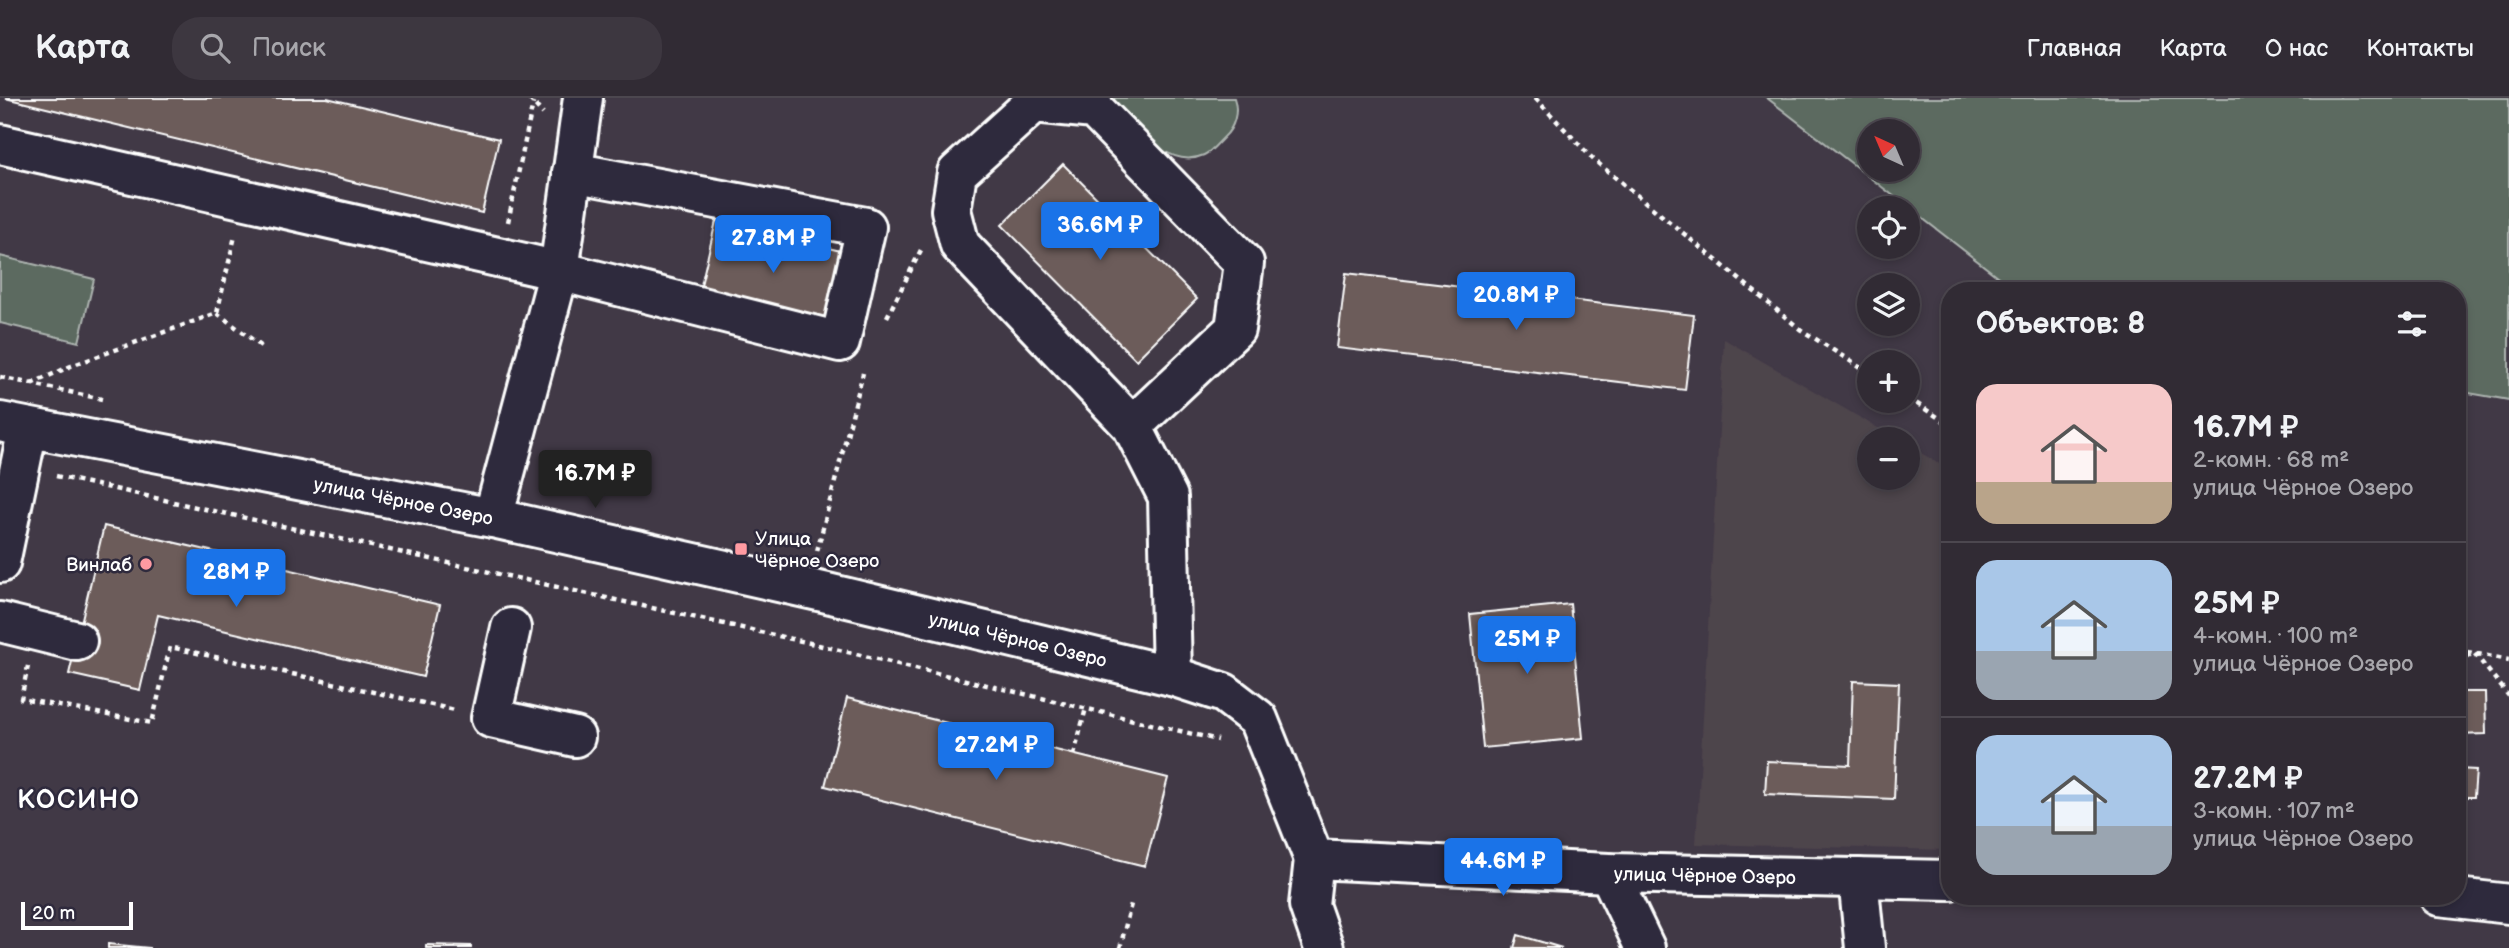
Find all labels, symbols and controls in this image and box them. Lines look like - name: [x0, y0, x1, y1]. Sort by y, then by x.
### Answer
- search box: [172, 17, 662, 80]
- text: Карта: [35, 28, 130, 68]
- icon: search: [196, 29, 234, 67]
- text: Поиск: [252, 33, 326, 64]
- text: Главная: [2027, 34, 2121, 63]
- text: Карта: [2159, 34, 2227, 63]
- text: О нас: [2265, 34, 2328, 63]
- text: Контакты: [2366, 34, 2474, 63]
- north arrow: [1857, 119, 1920, 182]
- map controls: [1857, 119, 1920, 490]
- button: locate: [1857, 196, 1920, 259]
- pin: 36.6M ₽: [1035, 202, 1165, 262]
- text: 36.6M ₽: [1057, 211, 1143, 239]
- pin: 27.8M ₽: [708, 216, 838, 275]
- text: 27.8M ₽: [731, 224, 815, 252]
- pin: 20.8M ₽: [1451, 272, 1581, 332]
- button: layers: [1857, 273, 1920, 336]
- text: 20.8M ₽: [1473, 281, 1559, 309]
- icon: filters: [2393, 305, 2431, 343]
- text: Объектов: 8: [1976, 306, 2145, 342]
- button: +: [1857, 350, 1920, 413]
- text: 16.7M ₽: [2193, 410, 2298, 446]
- icon: home: [2032, 412, 2116, 496]
- button: −: [1857, 427, 1920, 490]
- text: 2-комн. · 68 m²: [2193, 446, 2349, 474]
- pin: 16.7M ₽: [530, 450, 660, 510]
- text: 16.7M ₽: [555, 459, 635, 487]
- street label: улица Чёрное Озеро: [312, 473, 495, 531]
- text: улица Чёрное Озеро: [2193, 474, 2413, 502]
- place label: Улица Чёрное Озеро: [755, 528, 879, 573]
- marker: Улица Чёрное Озеро: [733, 541, 749, 557]
- pin: 28M ₽: [187, 550, 285, 609]
- place label: Винлаб: [66, 554, 132, 577]
- marker: Винлаб: [138, 556, 154, 572]
- text: 28M ₽: [202, 558, 270, 586]
- text: 25M ₽: [2193, 586, 2280, 622]
- icon: home: [2032, 588, 2116, 672]
- street label: улица Чёрное Озеро: [926, 608, 1109, 673]
- pin: 25M ₽: [1478, 616, 1576, 676]
- text: 4-комн. · 100 m²: [2193, 622, 2358, 650]
- text: 25M ₽: [1494, 625, 1560, 653]
- text: улица Чёрное Озеро: [2193, 650, 2413, 678]
- pin: 27.2M ₽: [931, 722, 1061, 782]
- text: 27.2M ₽: [954, 731, 1038, 759]
- text: 27.2M ₽: [2193, 761, 2303, 797]
- icon: home: [2032, 763, 2116, 847]
- district label: КОСИНО: [17, 785, 141, 816]
- text: 3-комн. · 107 m²: [2193, 797, 2355, 825]
- text: улица Чёрное Озеро: [2193, 825, 2413, 853]
- pin: 44.6M ₽: [1438, 838, 1568, 898]
- text: 44.6M ₽: [1460, 847, 1546, 875]
- street label: улица Чёрное Озеро: [1614, 863, 1796, 890]
- scale bar: [21, 899, 133, 931]
- text: 20 m: [32, 902, 75, 925]

